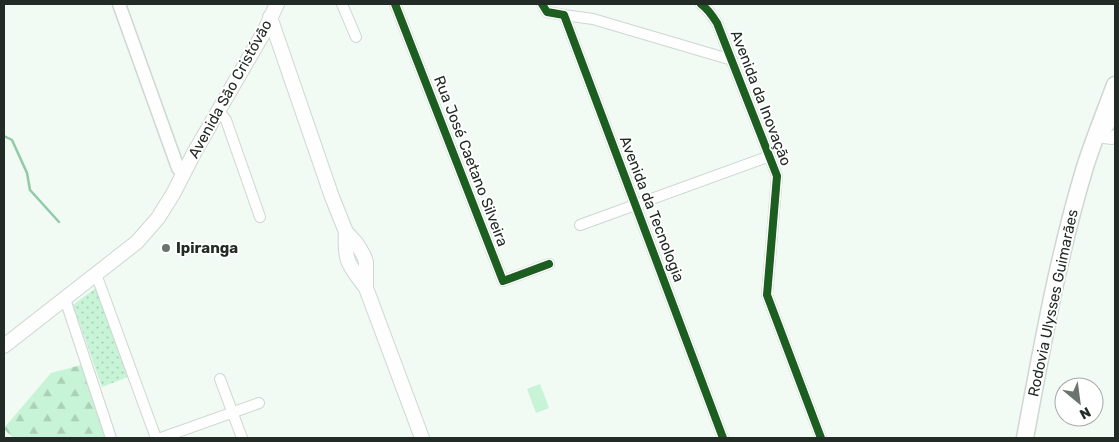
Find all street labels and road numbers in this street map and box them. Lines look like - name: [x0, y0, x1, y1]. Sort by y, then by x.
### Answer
- street label: Avenida São Cristóvão: [184, 17, 276, 161]
- street label: Avenida da Inovação: [727, 28, 795, 168]
- street label: Rua José Caetano Silveira: [430, 73, 512, 249]
- street label: Avenida da Tecnologia: [616, 133, 688, 285]
- street label: Rodovia Ulysses Guimarães: [1024, 207, 1082, 398]

